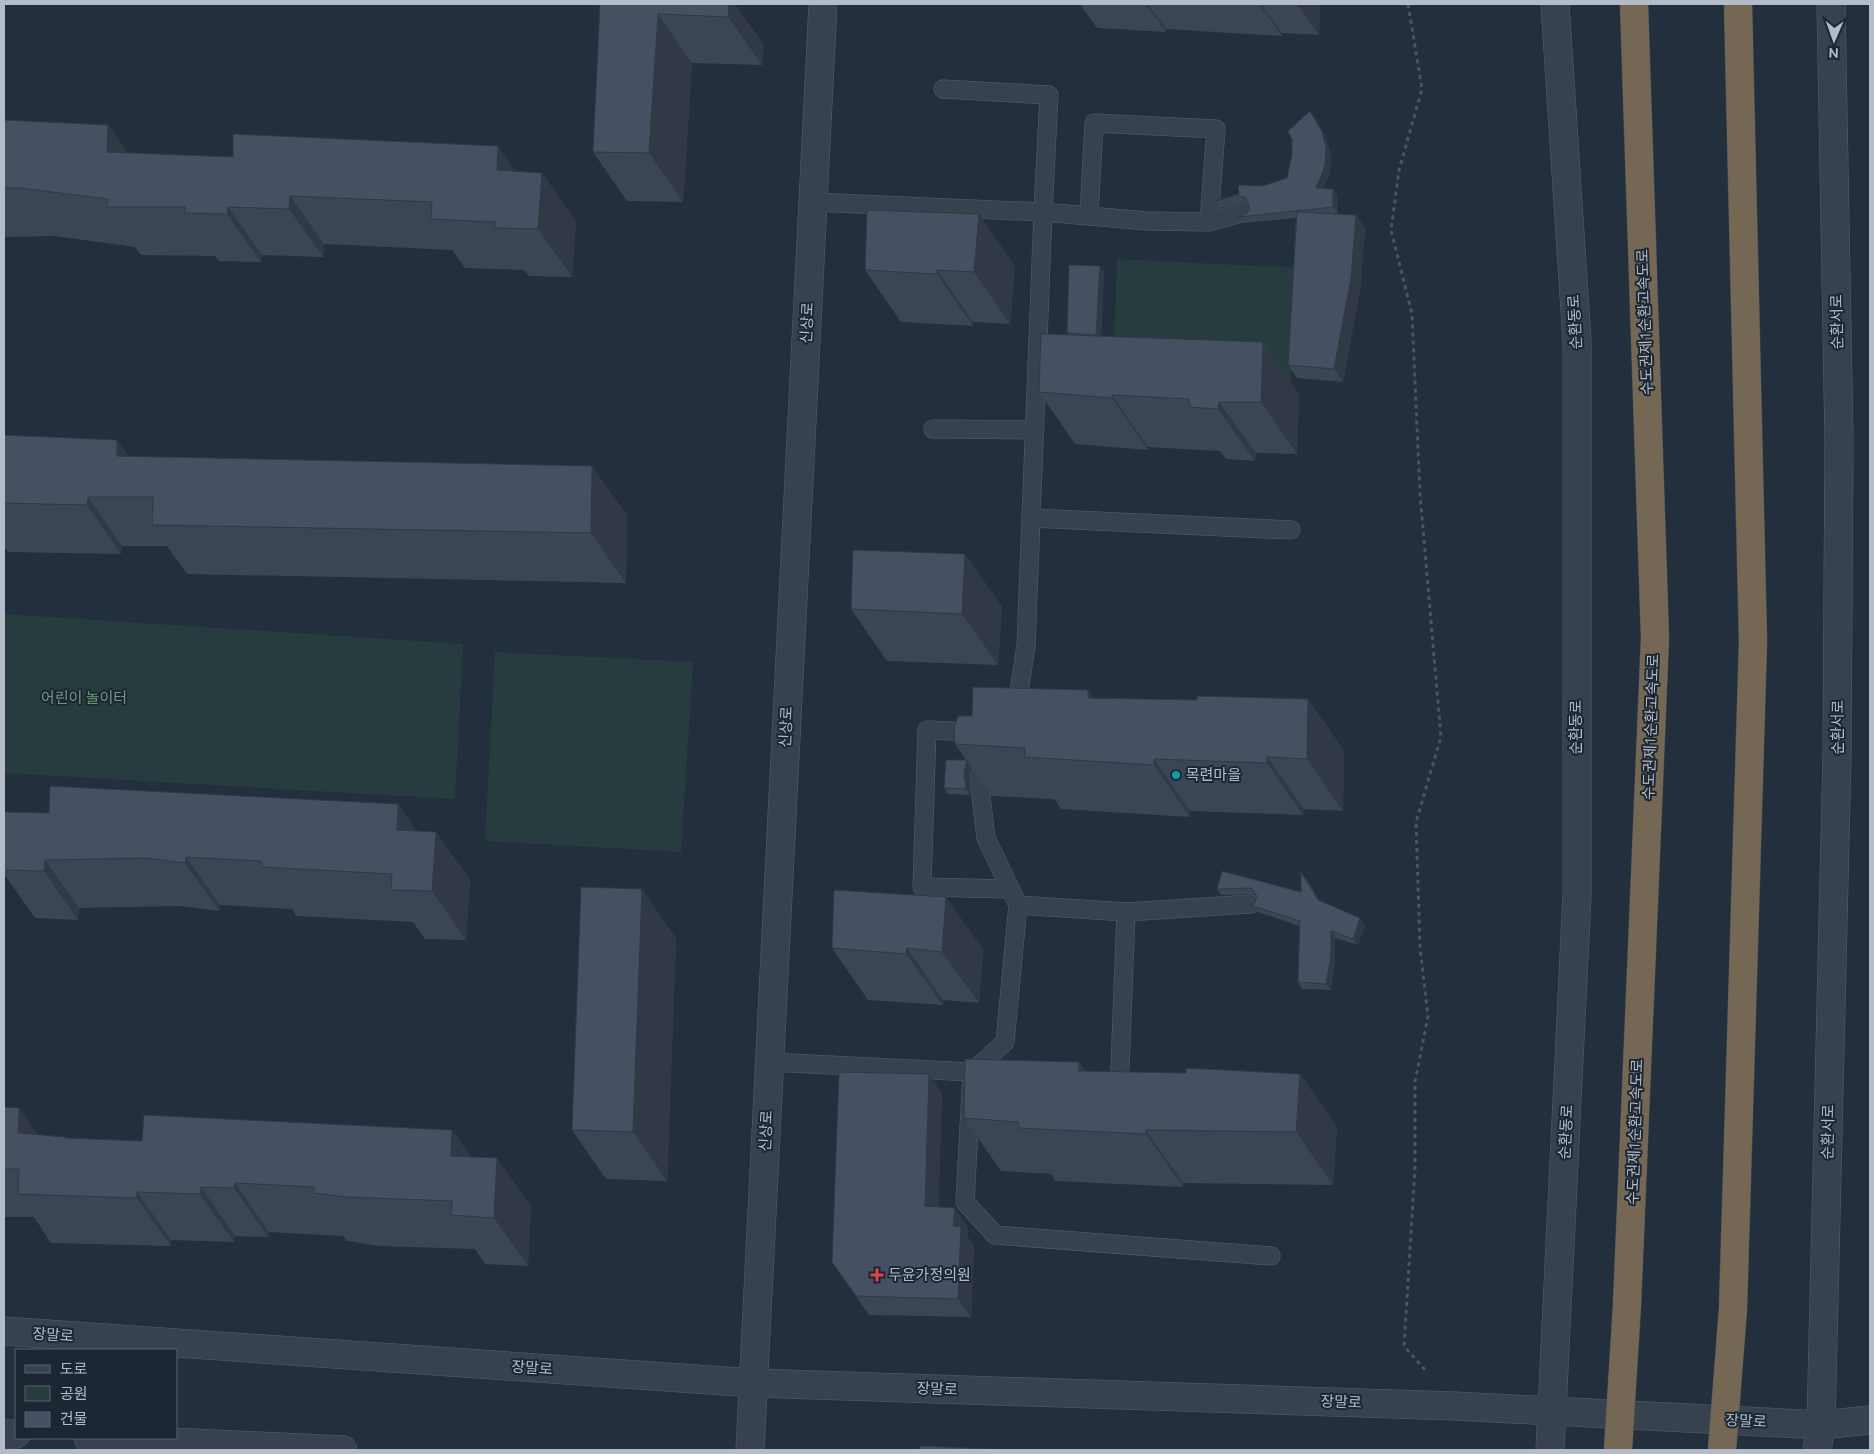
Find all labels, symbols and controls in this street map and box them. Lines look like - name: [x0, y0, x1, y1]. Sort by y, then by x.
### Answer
- north arrow: [1809, 15, 1859, 65]
- text: N: [1828, 45, 1839, 61]
- street label: 수도권제1순환고속도로: [1633, 249, 1656, 396]
- street label: 순환동로: [1565, 294, 1584, 350]
- street label: 순환서로: [1828, 294, 1845, 350]
- street label: 신상로: [797, 302, 816, 344]
- street label: 수도권제1순환고속도로: [1639, 653, 1662, 800]
- park label: 어린이 놀이터: [41, 689, 127, 706]
- street label: 순환동로: [1567, 699, 1584, 755]
- street label: 순환서로: [1829, 699, 1846, 755]
- street label: 신상로: [776, 706, 795, 748]
- place label: 목련마을: [1186, 766, 1241, 783]
- marker: 목련마을: [1170, 769, 1182, 781]
- street label: 수도권제1순환고속도로: [1623, 1058, 1646, 1205]
- street label: 순환동로: [1556, 1104, 1575, 1160]
- street label: 순환서로: [1819, 1104, 1836, 1160]
- street label: 신상로: [756, 1110, 775, 1152]
- place label: 두윤가정의원: [888, 1266, 971, 1283]
- marker: 두윤가정의원: [870, 1268, 884, 1282]
- street label: 장말로: [32, 1325, 74, 1344]
- legend: [15, 1349, 178, 1439]
- street label: 장말로: [511, 1358, 553, 1377]
- text: 도로: [60, 1360, 88, 1377]
- street label: 장말로: [916, 1379, 958, 1398]
- text: 공원: [60, 1385, 88, 1402]
- street label: 장말로: [1320, 1392, 1362, 1411]
- text: 건물: [60, 1410, 88, 1427]
- street label: 장말로: [1725, 1411, 1767, 1430]

